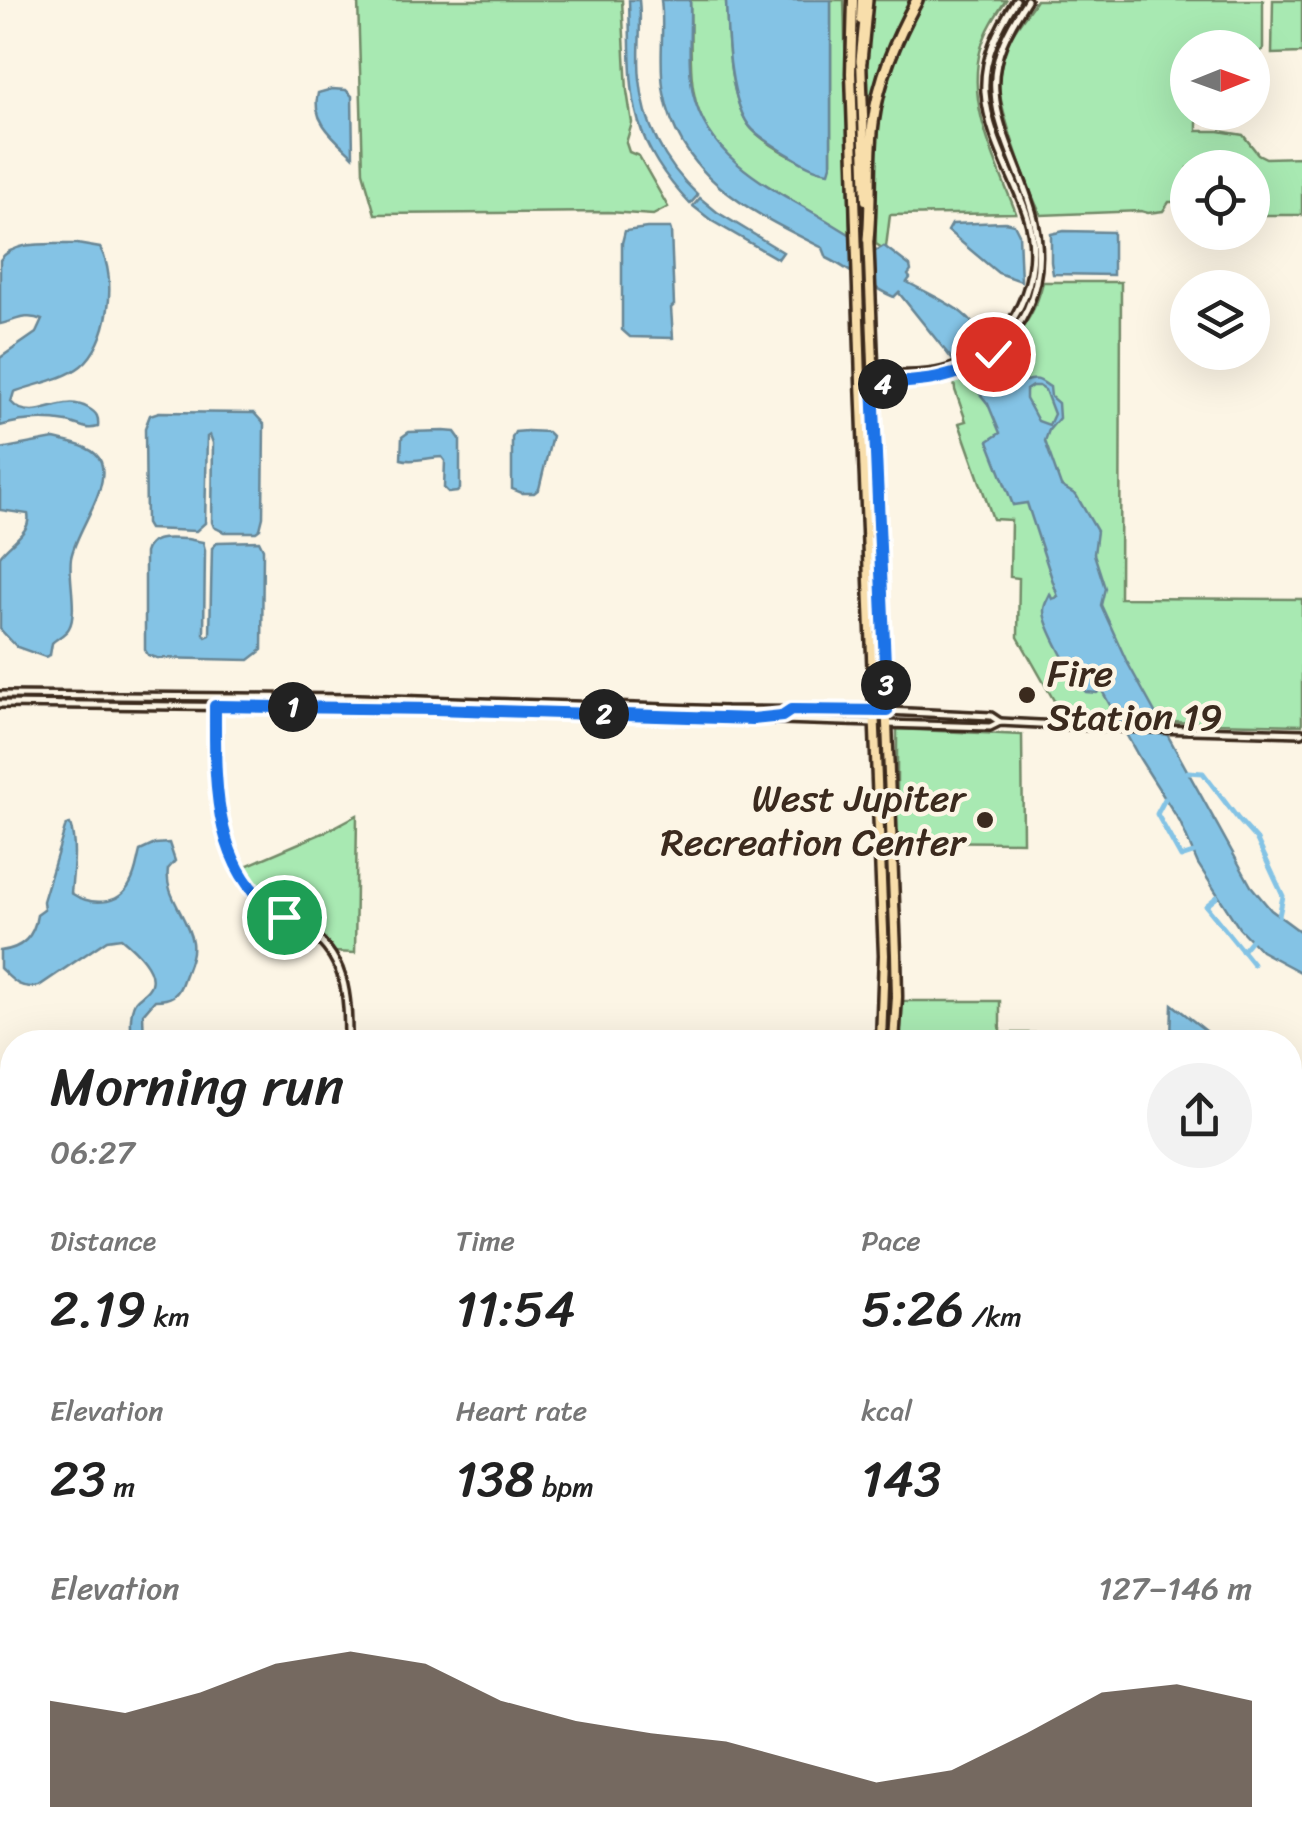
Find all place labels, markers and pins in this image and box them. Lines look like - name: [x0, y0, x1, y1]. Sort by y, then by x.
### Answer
- pin: [951, 312, 1036, 397]
- pin: 4: [858, 359, 908, 409]
- place label: Fire Station 19: [1047, 640, 1223, 751]
- pin: 3: [861, 660, 911, 710]
- pin: 1: [268, 682, 318, 732]
- marker: Fire Station 19: [1016, 684, 1038, 706]
- pin: 2: [579, 689, 629, 739]
- place label: West Jupiter Recreation Center: [661, 765, 967, 876]
- marker: West Jupiter Recreation Center: [974, 809, 996, 831]
- pin: [242, 875, 327, 960]

